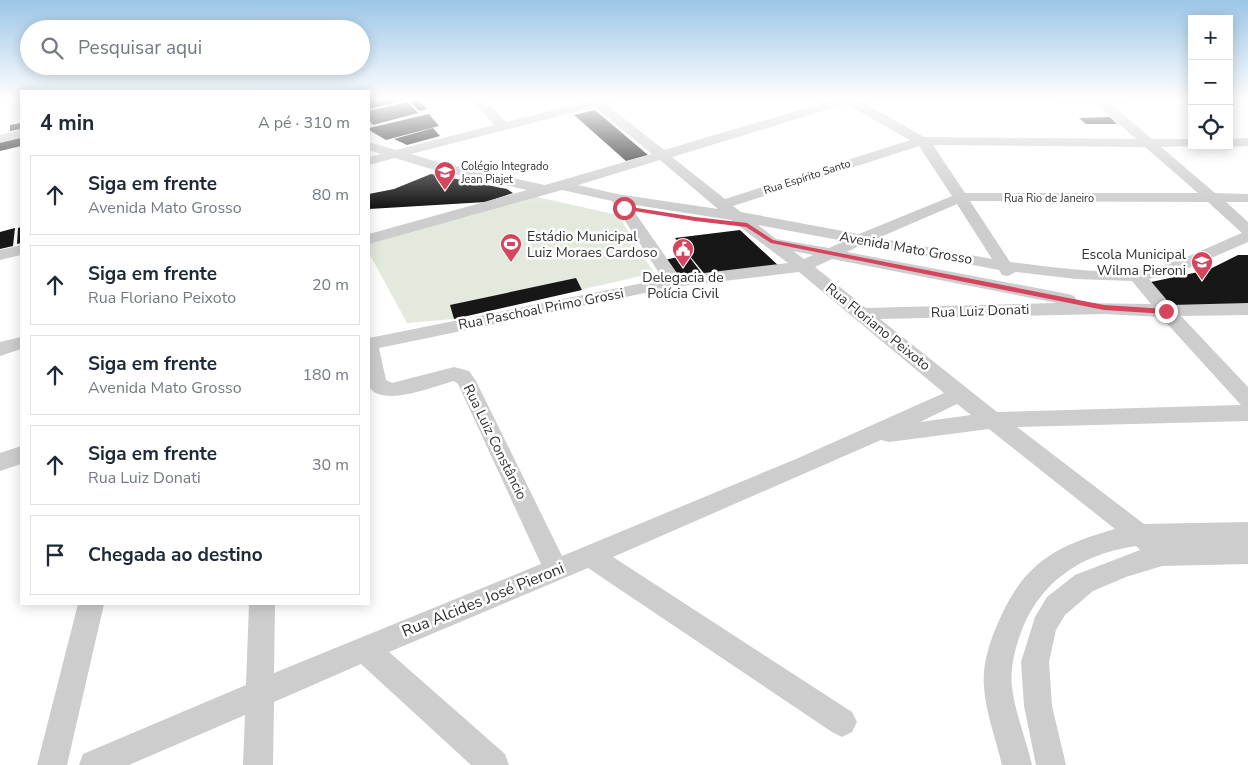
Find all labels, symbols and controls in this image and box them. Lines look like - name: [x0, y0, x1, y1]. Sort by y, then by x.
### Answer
- map controls: [1188, 15, 1233, 150]
- button: +: [1188, 15, 1233, 60]
- search box: [20, 20, 370, 75]
- icon: search: [38, 34, 66, 62]
- text: Pesquisar aqui: [78, 35, 202, 61]
- button: −: [1188, 60, 1233, 105]
- button: locate: [1188, 105, 1233, 150]
- text: 4 min: [40, 109, 94, 137]
- text: A pé · 310 m: [258, 112, 350, 134]
- street label: Rua Espírito Santo: [762, 156, 852, 198]
- place label: Colégio Integrado Jean Piajet: [460, 159, 549, 187]
- school or university icon: Colégio Integrado Jean Piajet: [433, 160, 457, 191]
- text: Siga em frente: [88, 171, 217, 197]
- icon: ahead: [41, 181, 69, 209]
- text: 80 m: [312, 184, 349, 206]
- street label: Rua Rio de Janeiro: [1004, 191, 1094, 206]
- text: Avenida Mato Grosso: [88, 197, 242, 219]
- route start: [613, 197, 636, 220]
- place label: Estádio Municipal Luiz Moraes Cardoso: [527, 227, 658, 262]
- street label: Avenida Mato Grosso: [838, 227, 974, 269]
- sports icon: Estádio Municipal Luiz Moraes Cardoso: [499, 232, 523, 263]
- public building icon: Delegacia de Polícia Civil: [671, 237, 695, 268]
- place label: Escola Municipal Wilma Pieroni: [1081, 245, 1187, 280]
- school or university icon: Escola Municipal Wilma Pieroni: [1190, 250, 1214, 281]
- text: Siga em frente: [88, 261, 217, 287]
- place label: Delegacia de Polícia Civil: [642, 268, 724, 303]
- icon: ahead: [41, 271, 69, 299]
- text: 20 m: [312, 274, 349, 296]
- street label: Rua Floriano Peixoto: [822, 279, 934, 375]
- street label: Rua Paschoal Primo Grossi: [457, 284, 625, 334]
- text: Rua Floriano Peixoto: [88, 287, 236, 309]
- street label: Rua Luiz Donati: [930, 300, 1030, 322]
- route end: [1155, 300, 1178, 323]
- text: Siga em frente: [88, 351, 217, 377]
- icon: ahead: [41, 361, 69, 389]
- text: 180 m: [302, 364, 349, 386]
- text: Avenida Mato Grosso: [88, 377, 242, 399]
- street label: Rua Luiz Constâncio: [459, 381, 531, 503]
- text: Siga em frente: [88, 441, 217, 467]
- icon: ahead: [41, 451, 69, 479]
- text: 30 m: [312, 454, 349, 476]
- text: Rua Luiz Donati: [88, 467, 201, 489]
- icon: arrive: [41, 541, 69, 569]
- text: Chegada ao destino: [88, 542, 263, 568]
- street label: Rua Alcides José Pieroni: [398, 557, 568, 643]

